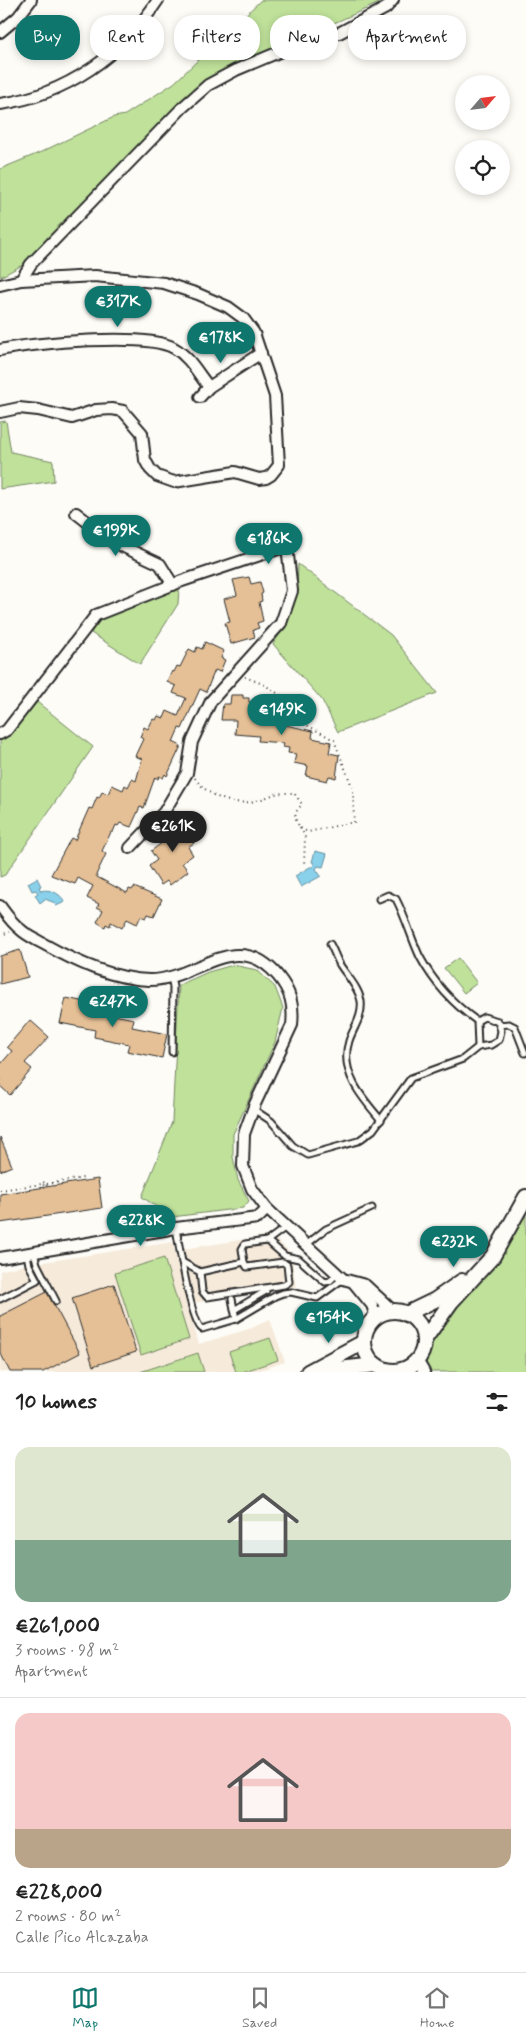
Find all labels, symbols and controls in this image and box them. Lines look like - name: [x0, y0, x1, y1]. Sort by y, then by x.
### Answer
- chip: Buy: [15, 15, 80, 60]
- chip: Rent: [90, 15, 164, 60]
- chip: Filters: [174, 15, 260, 60]
- chip: New: [270, 15, 338, 60]
- chip: Apartment: [348, 15, 466, 60]
- north arrow: [455, 75, 510, 130]
- map controls: [455, 75, 510, 195]
- button: locate: [455, 140, 510, 195]
- pin: €317K: [83, 286, 153, 328]
- text: €317K: [96, 291, 140, 312]
- pin: €178K: [186, 322, 256, 364]
- text: €178K: [198, 327, 244, 348]
- pin: €199K: [81, 514, 151, 557]
- text: €199K: [93, 520, 139, 541]
- pin: €186K: [234, 522, 304, 565]
- text: €186K: [246, 528, 292, 549]
- pin: €149K: [247, 694, 317, 736]
- text: €149K: [258, 699, 306, 720]
- pin: €261K: [138, 810, 208, 853]
- text: €261K: [151, 816, 195, 837]
- pin: €247K: [78, 986, 148, 1028]
- text: €247K: [89, 991, 137, 1012]
- pin: €228K: [106, 1204, 176, 1247]
- text: €228K: [118, 1210, 164, 1231]
- pin: €232K: [419, 1226, 489, 1268]
- text: €232K: [431, 1231, 477, 1252]
- pin: €154K: [294, 1302, 364, 1344]
- text: €154K: [306, 1307, 352, 1328]
- text: 10 homes: [15, 1388, 97, 1416]
- icon: filters: [483, 1388, 511, 1416]
- icon: home: [218, 1480, 308, 1570]
- text: €261,000: [15, 1612, 100, 1640]
- text: 3 rooms · 98 m²: [15, 1640, 119, 1661]
- text: Apartment: [15, 1661, 88, 1682]
- icon: home: [218, 1745, 308, 1835]
- text: €228,000: [15, 1878, 102, 1906]
- text: 2 rooms · 80 m²: [15, 1906, 121, 1927]
- text: Calle Pico Alcazaba: [15, 1927, 149, 1948]
- tab: Map: [71, 1984, 99, 2032]
- tab: Saved: [242, 1984, 277, 2032]
- tab: Home: [420, 1984, 455, 2032]

